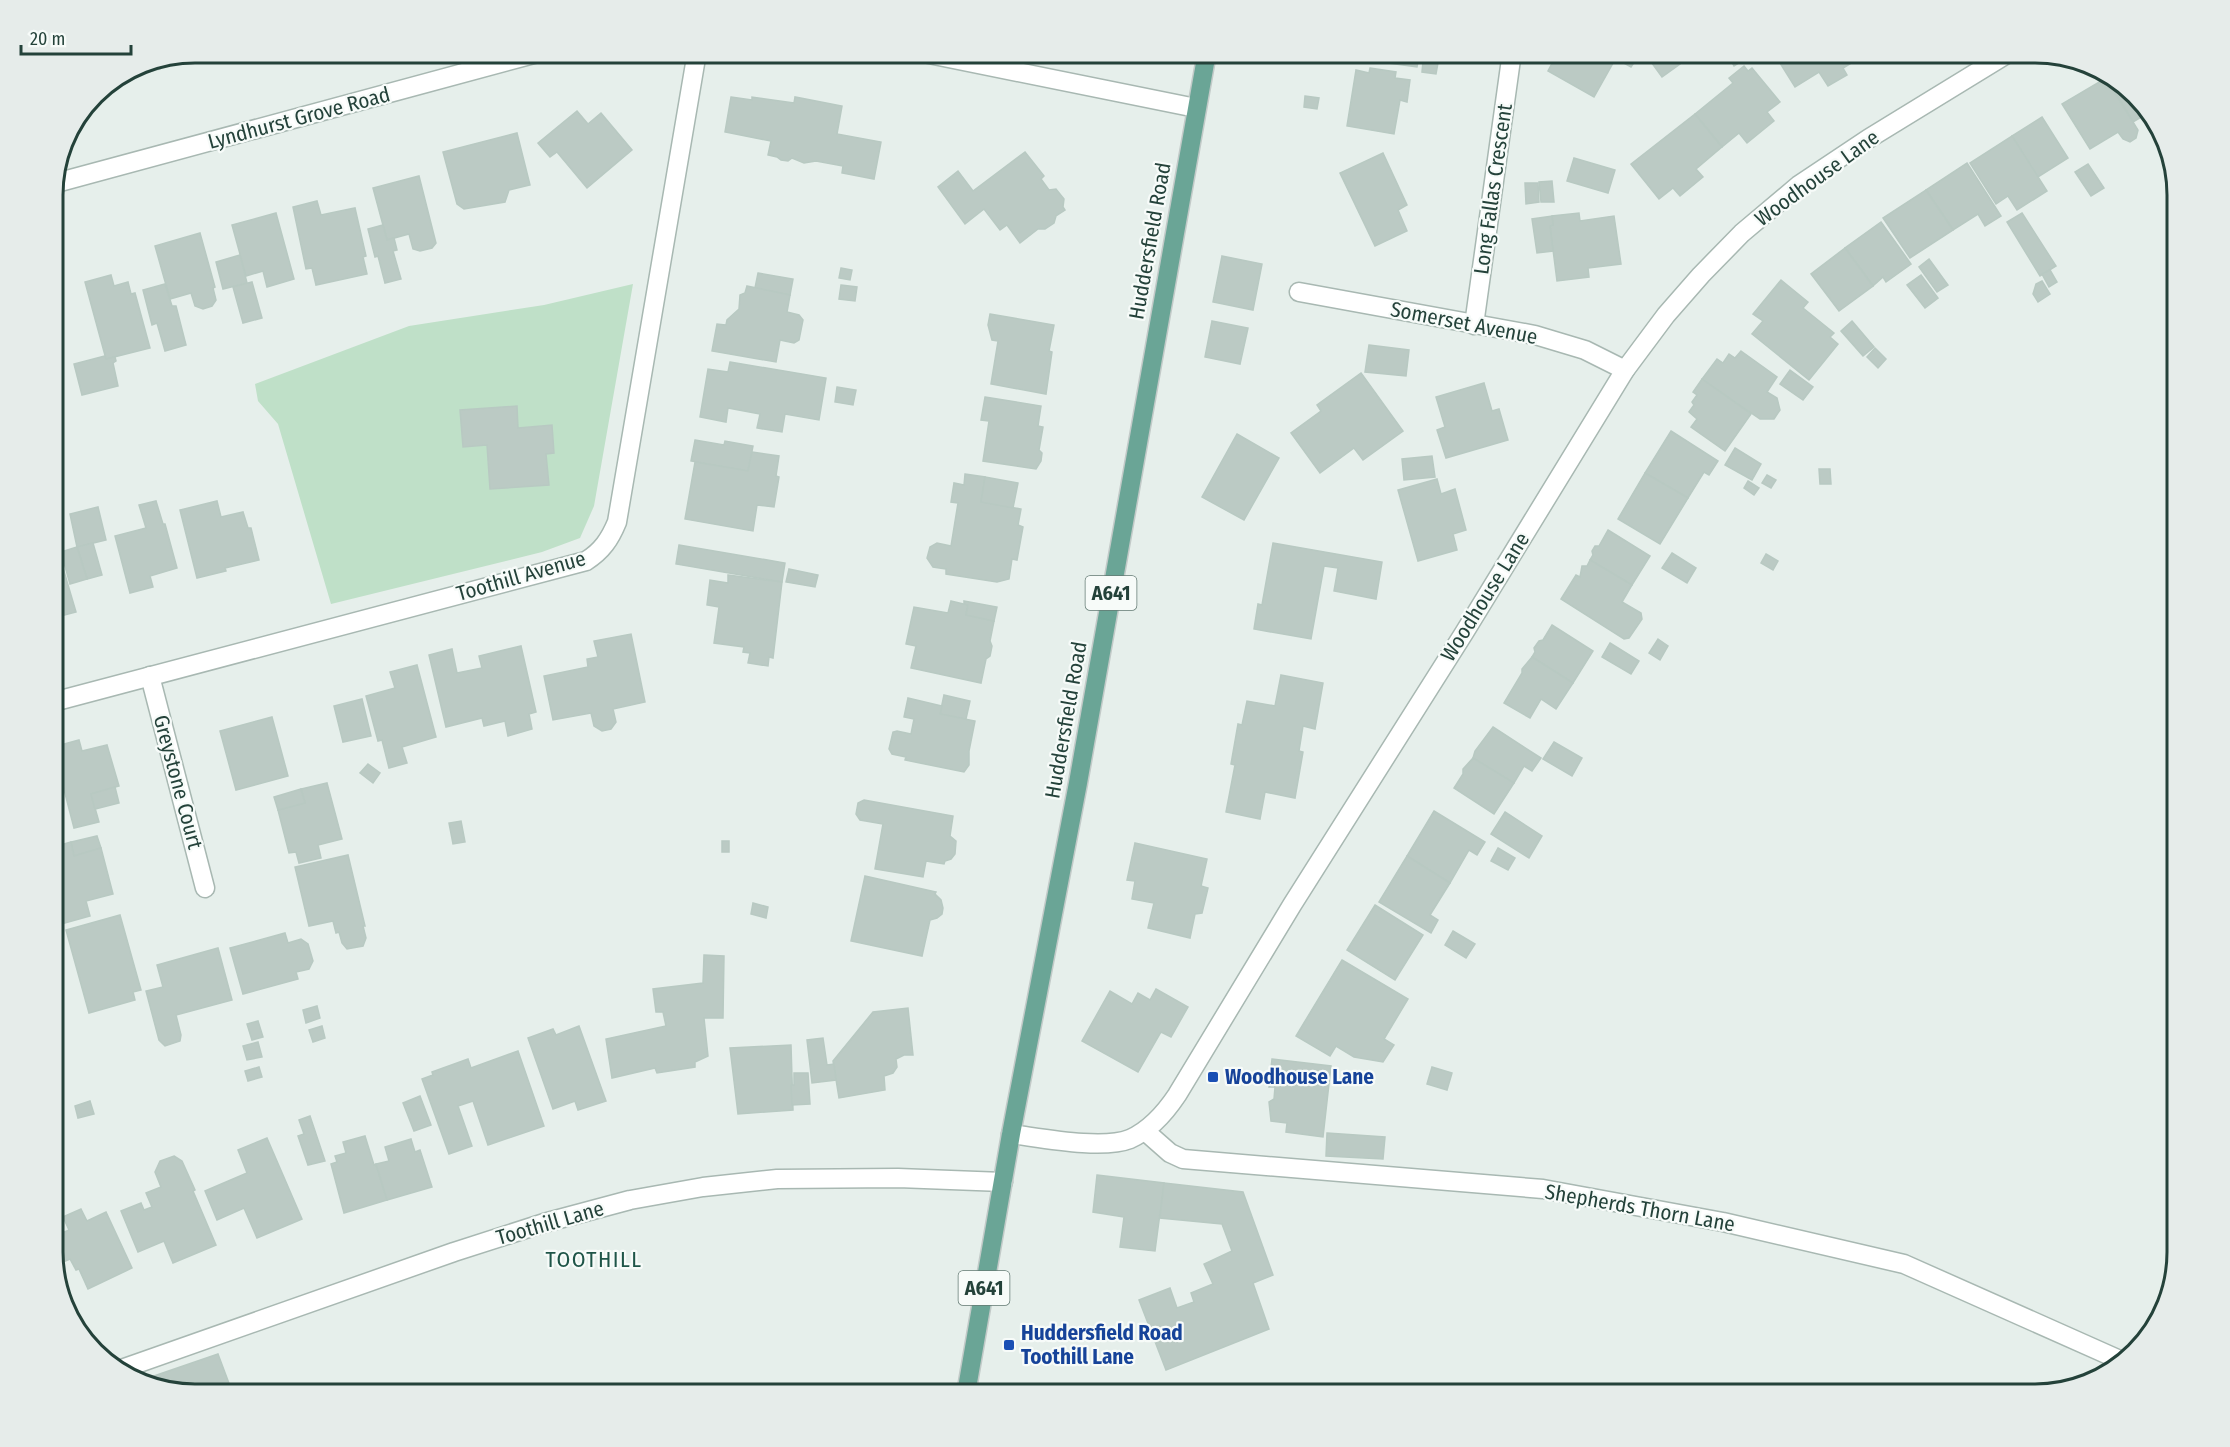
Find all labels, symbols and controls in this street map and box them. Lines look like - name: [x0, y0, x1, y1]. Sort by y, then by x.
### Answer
- scale bar: [21, 18, 130, 56]
- text: 20 m: [30, 28, 65, 50]
- street label: Lyndhurst Grove Road: [205, 81, 393, 155]
- street label: Long Fallas Crescent: [1468, 102, 1518, 276]
- street label: Woodhouse Lane: [1750, 124, 1884, 232]
- street label: Huddersfield Road: [1123, 160, 1177, 322]
- street label: Somerset Avenue: [1388, 296, 1540, 350]
- street label: Woodhouse Lane: [1435, 528, 1535, 666]
- street label: Toothill Avenue: [453, 545, 589, 607]
- road number: A641: [1086, 576, 1136, 610]
- street label: Huddersfield Road: [1039, 639, 1093, 801]
- street label: Greystone Court: [148, 712, 208, 852]
- place label: Woodhouse Lane: [1225, 1064, 1374, 1090]
- marker: Woodhouse Lane: [1206, 1070, 1220, 1084]
- street label: Shepherds Thorn Lane: [1543, 1178, 1737, 1238]
- street label: Toothill Lane: [493, 1195, 607, 1251]
- district label: TOOTHILL: [545, 1246, 643, 1273]
- road number: A641: [958, 1271, 1010, 1305]
- place label: Huddersfield Road Toothill Lane: [1021, 1320, 1183, 1370]
- marker: Huddersfield Road Toothill Lane: [1002, 1338, 1016, 1352]

